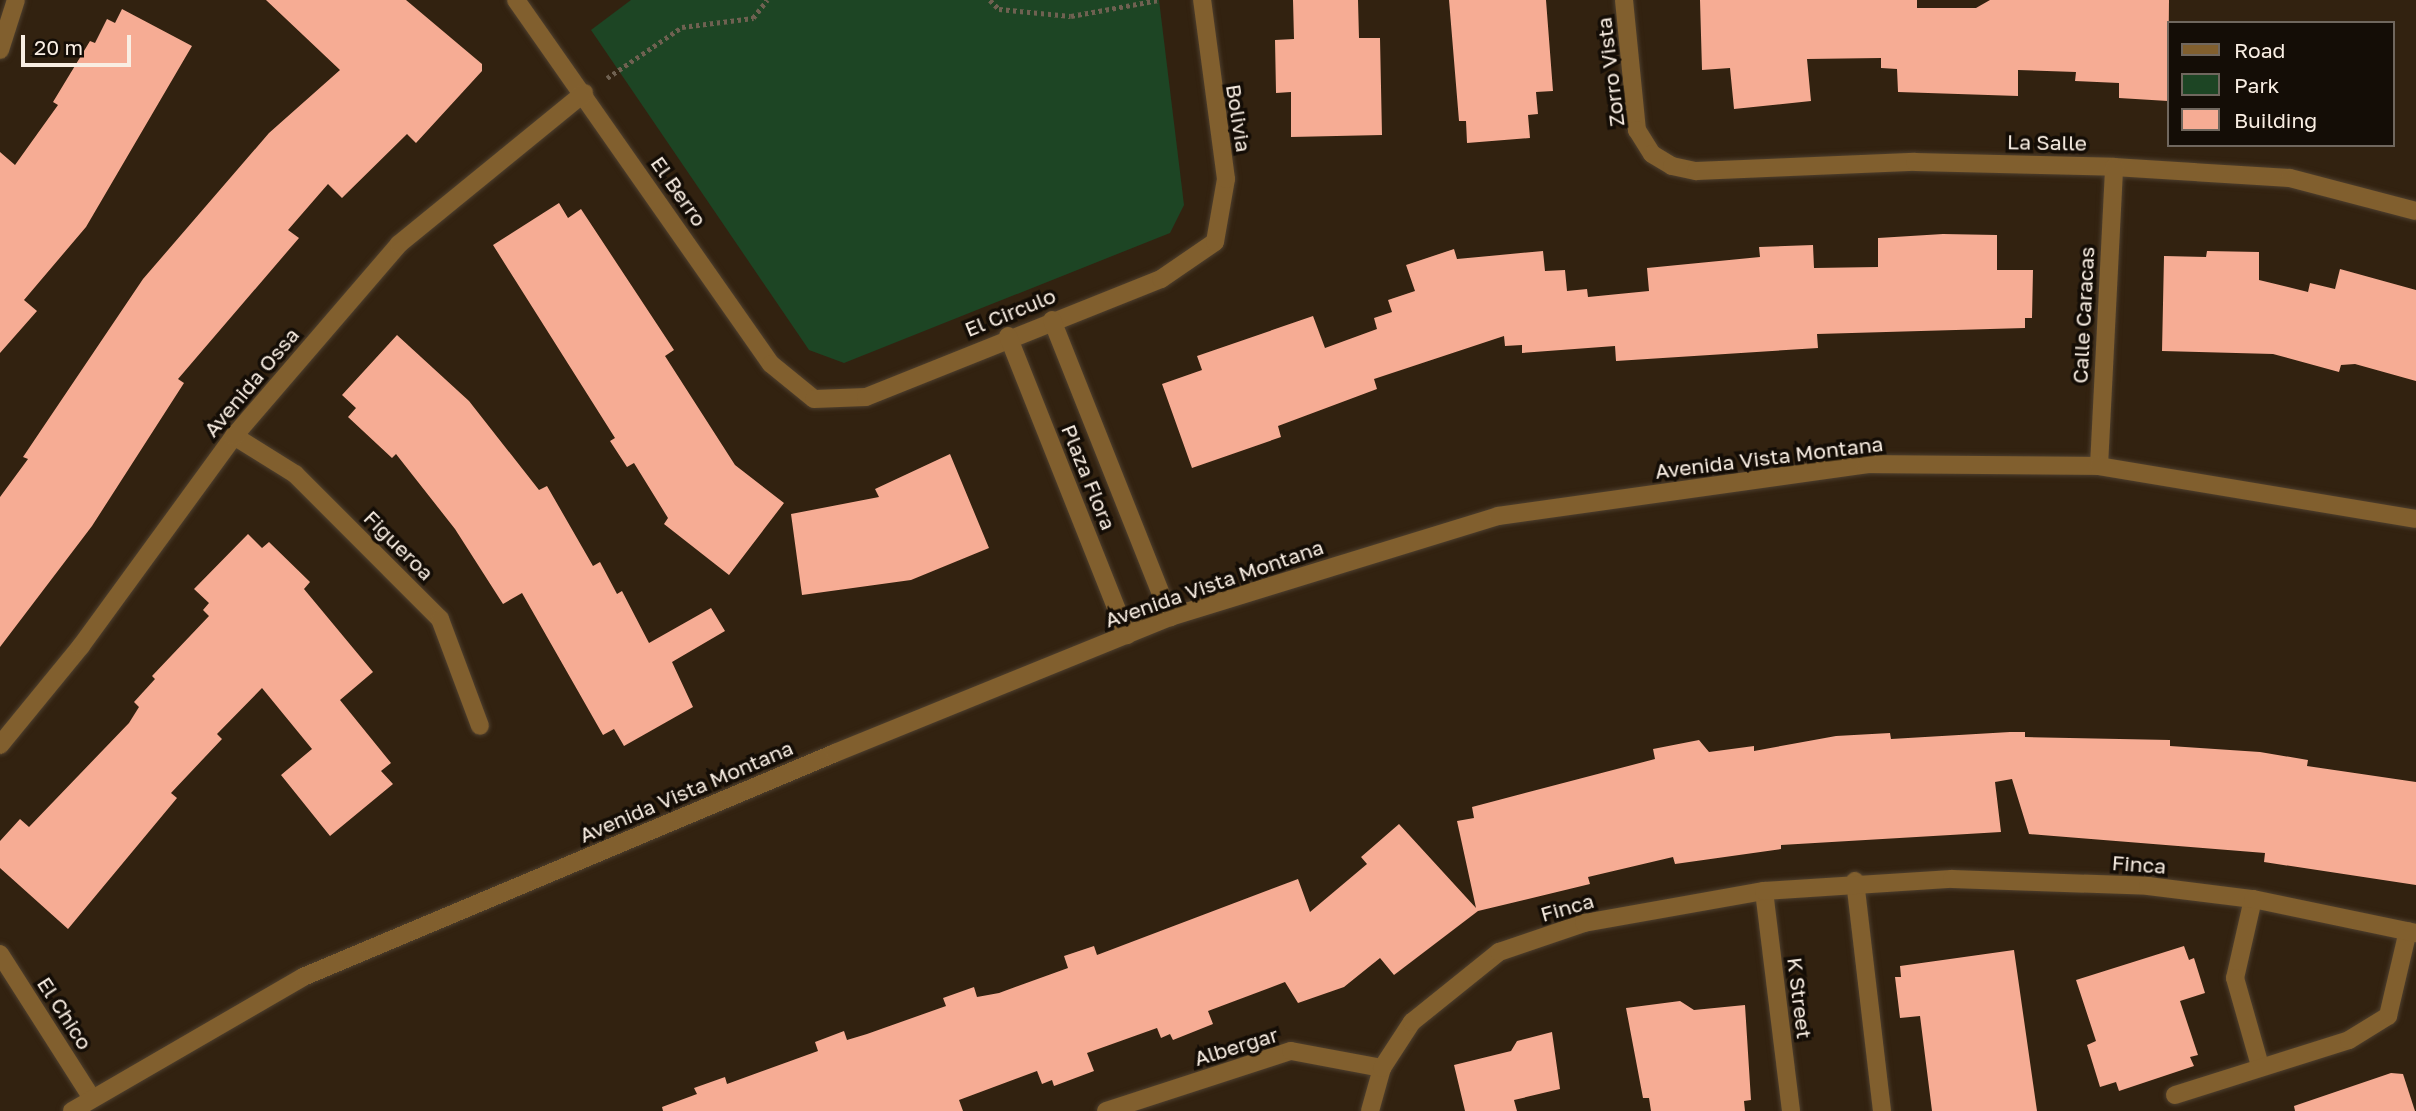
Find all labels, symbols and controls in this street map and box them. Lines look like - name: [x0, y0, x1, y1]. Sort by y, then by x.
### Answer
- street label: Zorro Vista: [1591, 16, 1629, 128]
- scale bar: [24, 21, 135, 65]
- legend: [2168, 21, 2395, 147]
- text: 20 m: [34, 34, 83, 60]
- text: Road: [2234, 37, 2285, 63]
- text: Park: [2234, 72, 2279, 98]
- street label: Bolivia: [1221, 82, 1257, 154]
- text: Building: [2234, 107, 2317, 133]
- street label: La Salle: [2007, 129, 2087, 155]
- street label: El Berro: [646, 151, 712, 231]
- street label: Calle Caracas: [2067, 246, 2099, 384]
- street label: El Circulo: [961, 282, 1059, 342]
- street label: Avenida Ossa: [198, 322, 304, 442]
- street label: Plaza Flora: [1056, 421, 1122, 533]
- street label: Avenida Vista Montana: [1653, 430, 1885, 484]
- street label: Figueroa: [359, 505, 439, 585]
- street label: Avenida Vista Montana: [1101, 534, 1327, 632]
- street label: Avenida Vista Montana: [575, 735, 797, 847]
- street label: Finca: [2111, 850, 2167, 878]
- street label: Finca: [1537, 887, 1597, 927]
- street label: K Street: [1783, 956, 1817, 1040]
- street label: El Chico: [32, 972, 98, 1054]
- street label: Albergar: [1191, 1021, 1281, 1071]

